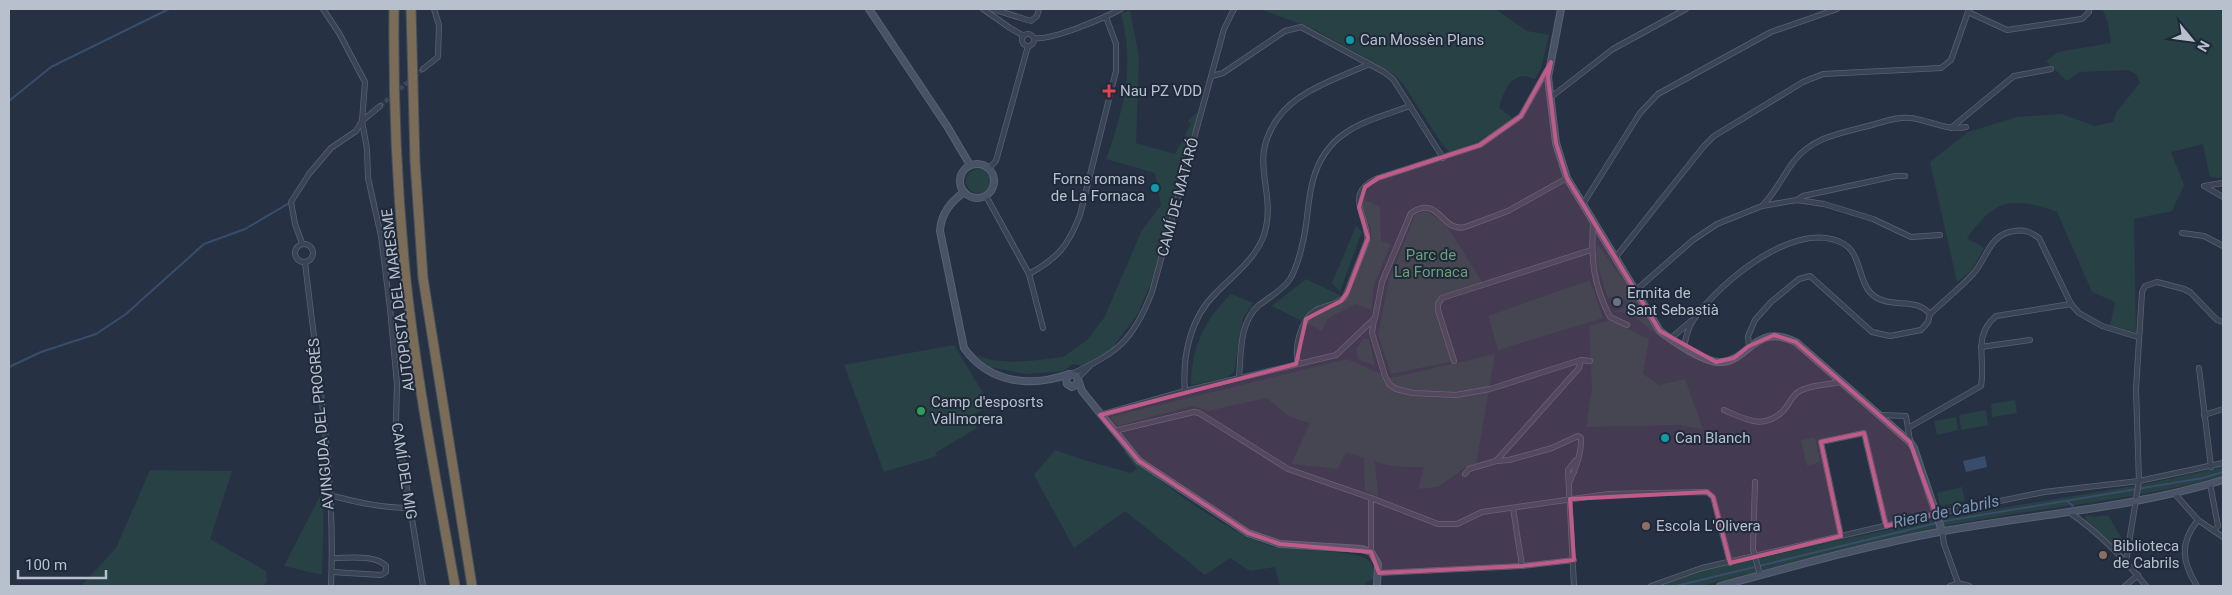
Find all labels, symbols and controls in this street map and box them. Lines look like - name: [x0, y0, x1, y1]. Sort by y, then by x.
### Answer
- north arrow: [2167, 15, 2217, 65]
- place label: Can Mossèn Plans: [1360, 31, 1484, 49]
- marker: Can Mossèn Plans: [1344, 34, 1356, 46]
- text: N: [2194, 38, 2213, 55]
- place label: Nau PZ VDD: [1120, 82, 1202, 100]
- marker: Nau PZ VDD: [1102, 84, 1116, 98]
- street label: CAMÍ DE MATARÓ: [1153, 136, 1203, 258]
- place label: Forns romans de La Fornaca: [1051, 170, 1145, 205]
- marker: Forns romans de La Fornaca: [1149, 182, 1161, 194]
- street label: AUTOPISTA DEL MARESME: [378, 207, 418, 393]
- park label: Parc de La Fornaca: [1394, 246, 1468, 281]
- place label: Ermita de Sant Sebastià: [1627, 284, 1719, 319]
- marker: Ermita de Sant Sebastià: [1611, 296, 1623, 308]
- street label: AVINGUDA DEL PROGRÉS: [305, 337, 337, 511]
- place label: Camp d'esposrts Vallmorera: [931, 393, 1043, 428]
- marker: Camp d'esposrts Vallmorera: [915, 405, 927, 417]
- street label: CAMÍ DEL MIG: [387, 421, 421, 521]
- place label: Can Blanch: [1675, 429, 1750, 447]
- marker: Can Blanch: [1659, 432, 1671, 444]
- water label: Riera de Cabrils: [1891, 491, 2001, 532]
- place label: Escola L'Olivera: [1656, 517, 1761, 535]
- marker: Escola L'Olivera: [1640, 520, 1652, 532]
- place label: Biblioteca de Cabrils: [2113, 537, 2180, 572]
- scale bar: [18, 548, 105, 580]
- marker: Biblioteca de Cabrils: [2097, 549, 2109, 561]
- text: 100 m: [25, 556, 67, 574]

